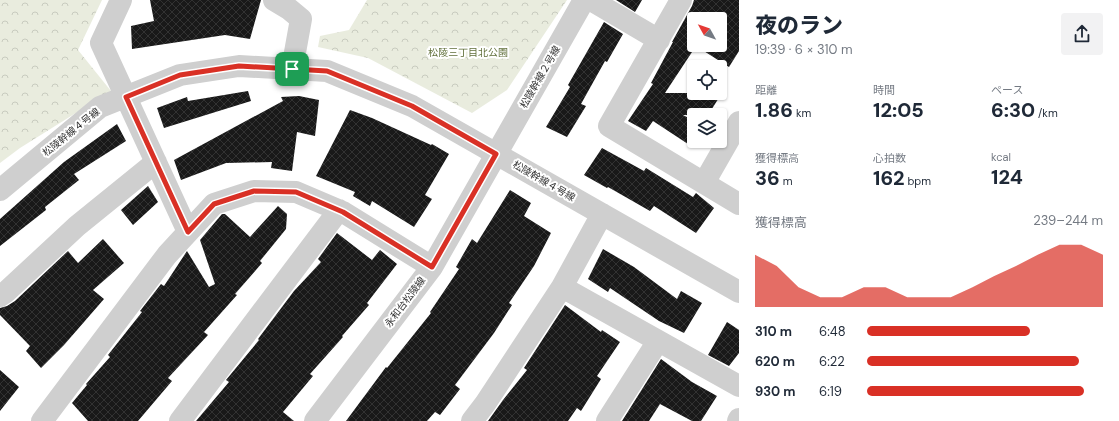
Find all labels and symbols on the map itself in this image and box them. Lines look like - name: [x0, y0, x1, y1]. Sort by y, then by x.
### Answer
- north arrow: [687, 12, 727, 52]
- street label: 松陵幹線２号線: [517, 43, 563, 111]
- park label: 松陵三丁目北公園: [428, 46, 508, 59]
- pin: [275, 52, 309, 86]
- street label: 松陵幹線４号線: [40, 105, 102, 159]
- street label: 松陵幹線４号線: [510, 158, 578, 204]
- street label: 永和台松陵線: [382, 274, 428, 330]

